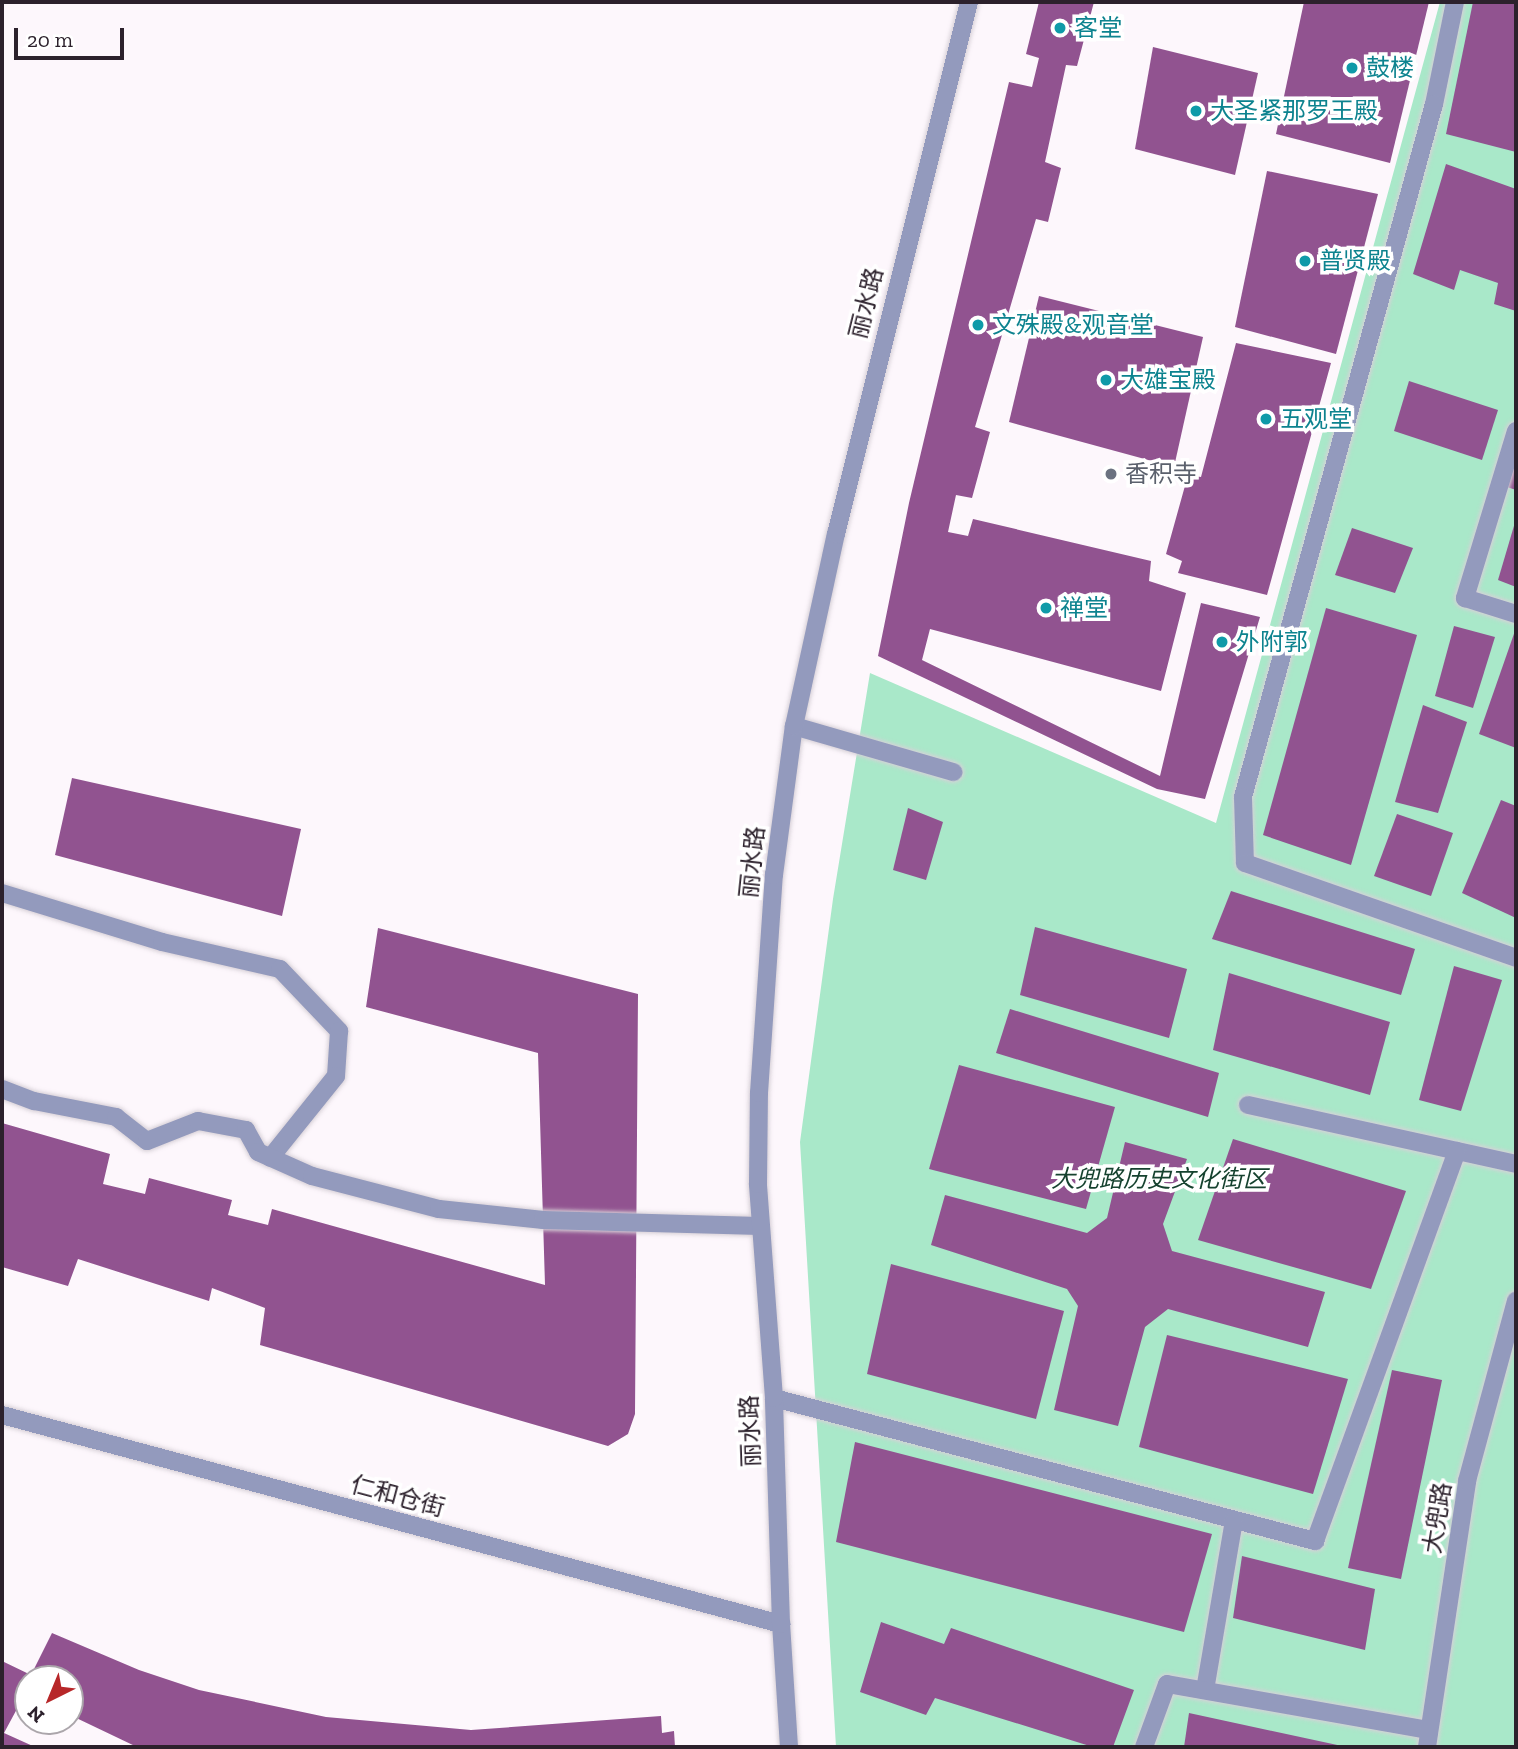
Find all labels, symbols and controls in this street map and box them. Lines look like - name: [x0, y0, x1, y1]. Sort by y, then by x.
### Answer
- scale bar: [18, 14, 128, 58]
- place label: 客堂: [1074, 14, 1122, 42]
- marker: 客堂: [1052, 20, 1068, 36]
- text: 20 m: [27, 27, 73, 52]
- place label: 鼓楼: [1366, 54, 1414, 82]
- marker: 鼓楼: [1344, 60, 1360, 76]
- place label: 大圣紧那罗王殿: [1210, 97, 1378, 125]
- marker: 大圣紧那罗王殿: [1188, 103, 1204, 119]
- place label: 普贤殿: [1319, 247, 1391, 275]
- marker: 普贤殿: [1297, 253, 1313, 269]
- street label: 丽水路: [843, 265, 889, 341]
- place label: 文殊殿&观音堂: [992, 311, 1154, 339]
- marker: 文殊殿&观音堂: [970, 317, 986, 333]
- place label: 大雄宝殿: [1120, 366, 1216, 394]
- marker: 大雄宝殿: [1098, 372, 1114, 388]
- place label: 五观堂: [1280, 405, 1352, 433]
- marker: 五观堂: [1258, 411, 1274, 427]
- place label: 香积寺: [1125, 460, 1197, 488]
- marker: 香积寺: [1103, 466, 1119, 482]
- place label: 禅堂: [1060, 594, 1108, 622]
- marker: 禅堂: [1038, 600, 1054, 616]
- place label: 外附郭: [1236, 628, 1308, 656]
- marker: 外附郭: [1214, 634, 1230, 650]
- street label: 丽水路: [734, 825, 770, 899]
- park label: 大兜路历史文化街区: [1051, 1165, 1267, 1193]
- street label: 丽水路: [734, 1395, 766, 1467]
- street label: 仁和仓街: [348, 1470, 448, 1522]
- street label: 大兜路: [1417, 1480, 1457, 1556]
- north arrow: [14, 1665, 84, 1735]
- text: N: [23, 1701, 49, 1728]

